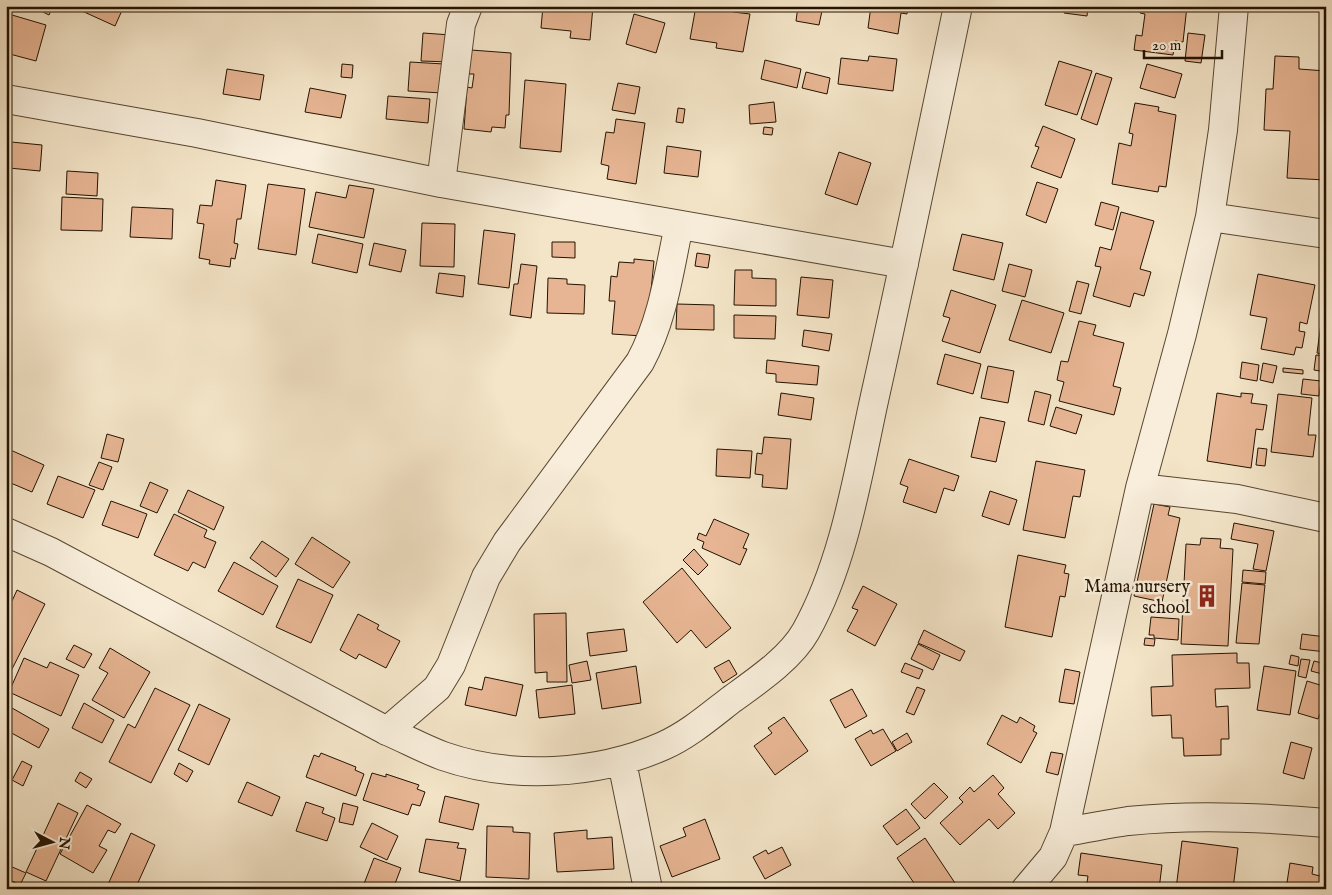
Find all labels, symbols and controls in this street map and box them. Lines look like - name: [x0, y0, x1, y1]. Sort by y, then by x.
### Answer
- scale bar: [1144, 28, 1222, 60]
- text: 20 m: [1152, 36, 1182, 55]
- place label: Mama nursery school: [1084, 576, 1190, 620]
- building icon: Mama nursery school: [1194, 583, 1220, 609]
- north arrow: [28, 818, 78, 868]
- text: N: [54, 835, 74, 850]

